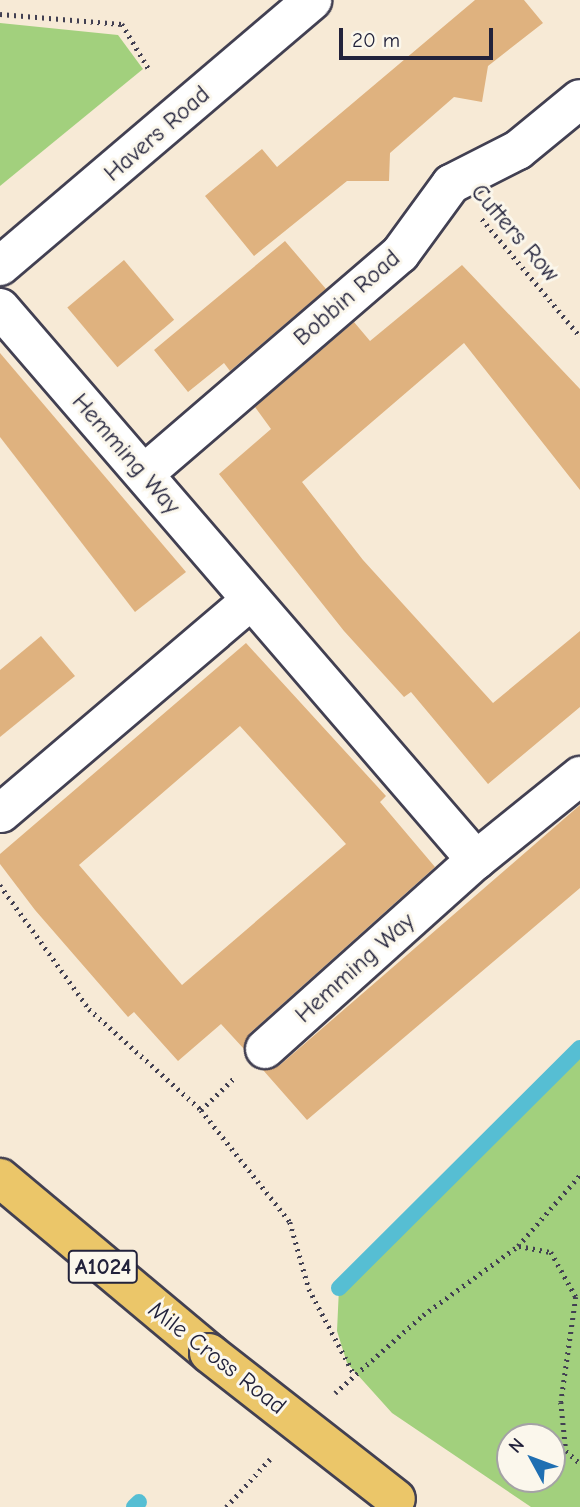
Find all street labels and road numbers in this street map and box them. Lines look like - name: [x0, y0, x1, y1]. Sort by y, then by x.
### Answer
- street label: Havers Road: [98, 80, 216, 188]
- street label: Cutters Row: [465, 178, 565, 288]
- street label: Bobbin Road: [288, 244, 406, 352]
- street label: Hemming Way: [66, 388, 186, 520]
- street label: Hemming Way: [289, 907, 421, 1029]
- road number: A1024: [66, 1248, 140, 1286]
- street label: Mile Cross Road: [142, 1295, 292, 1421]

